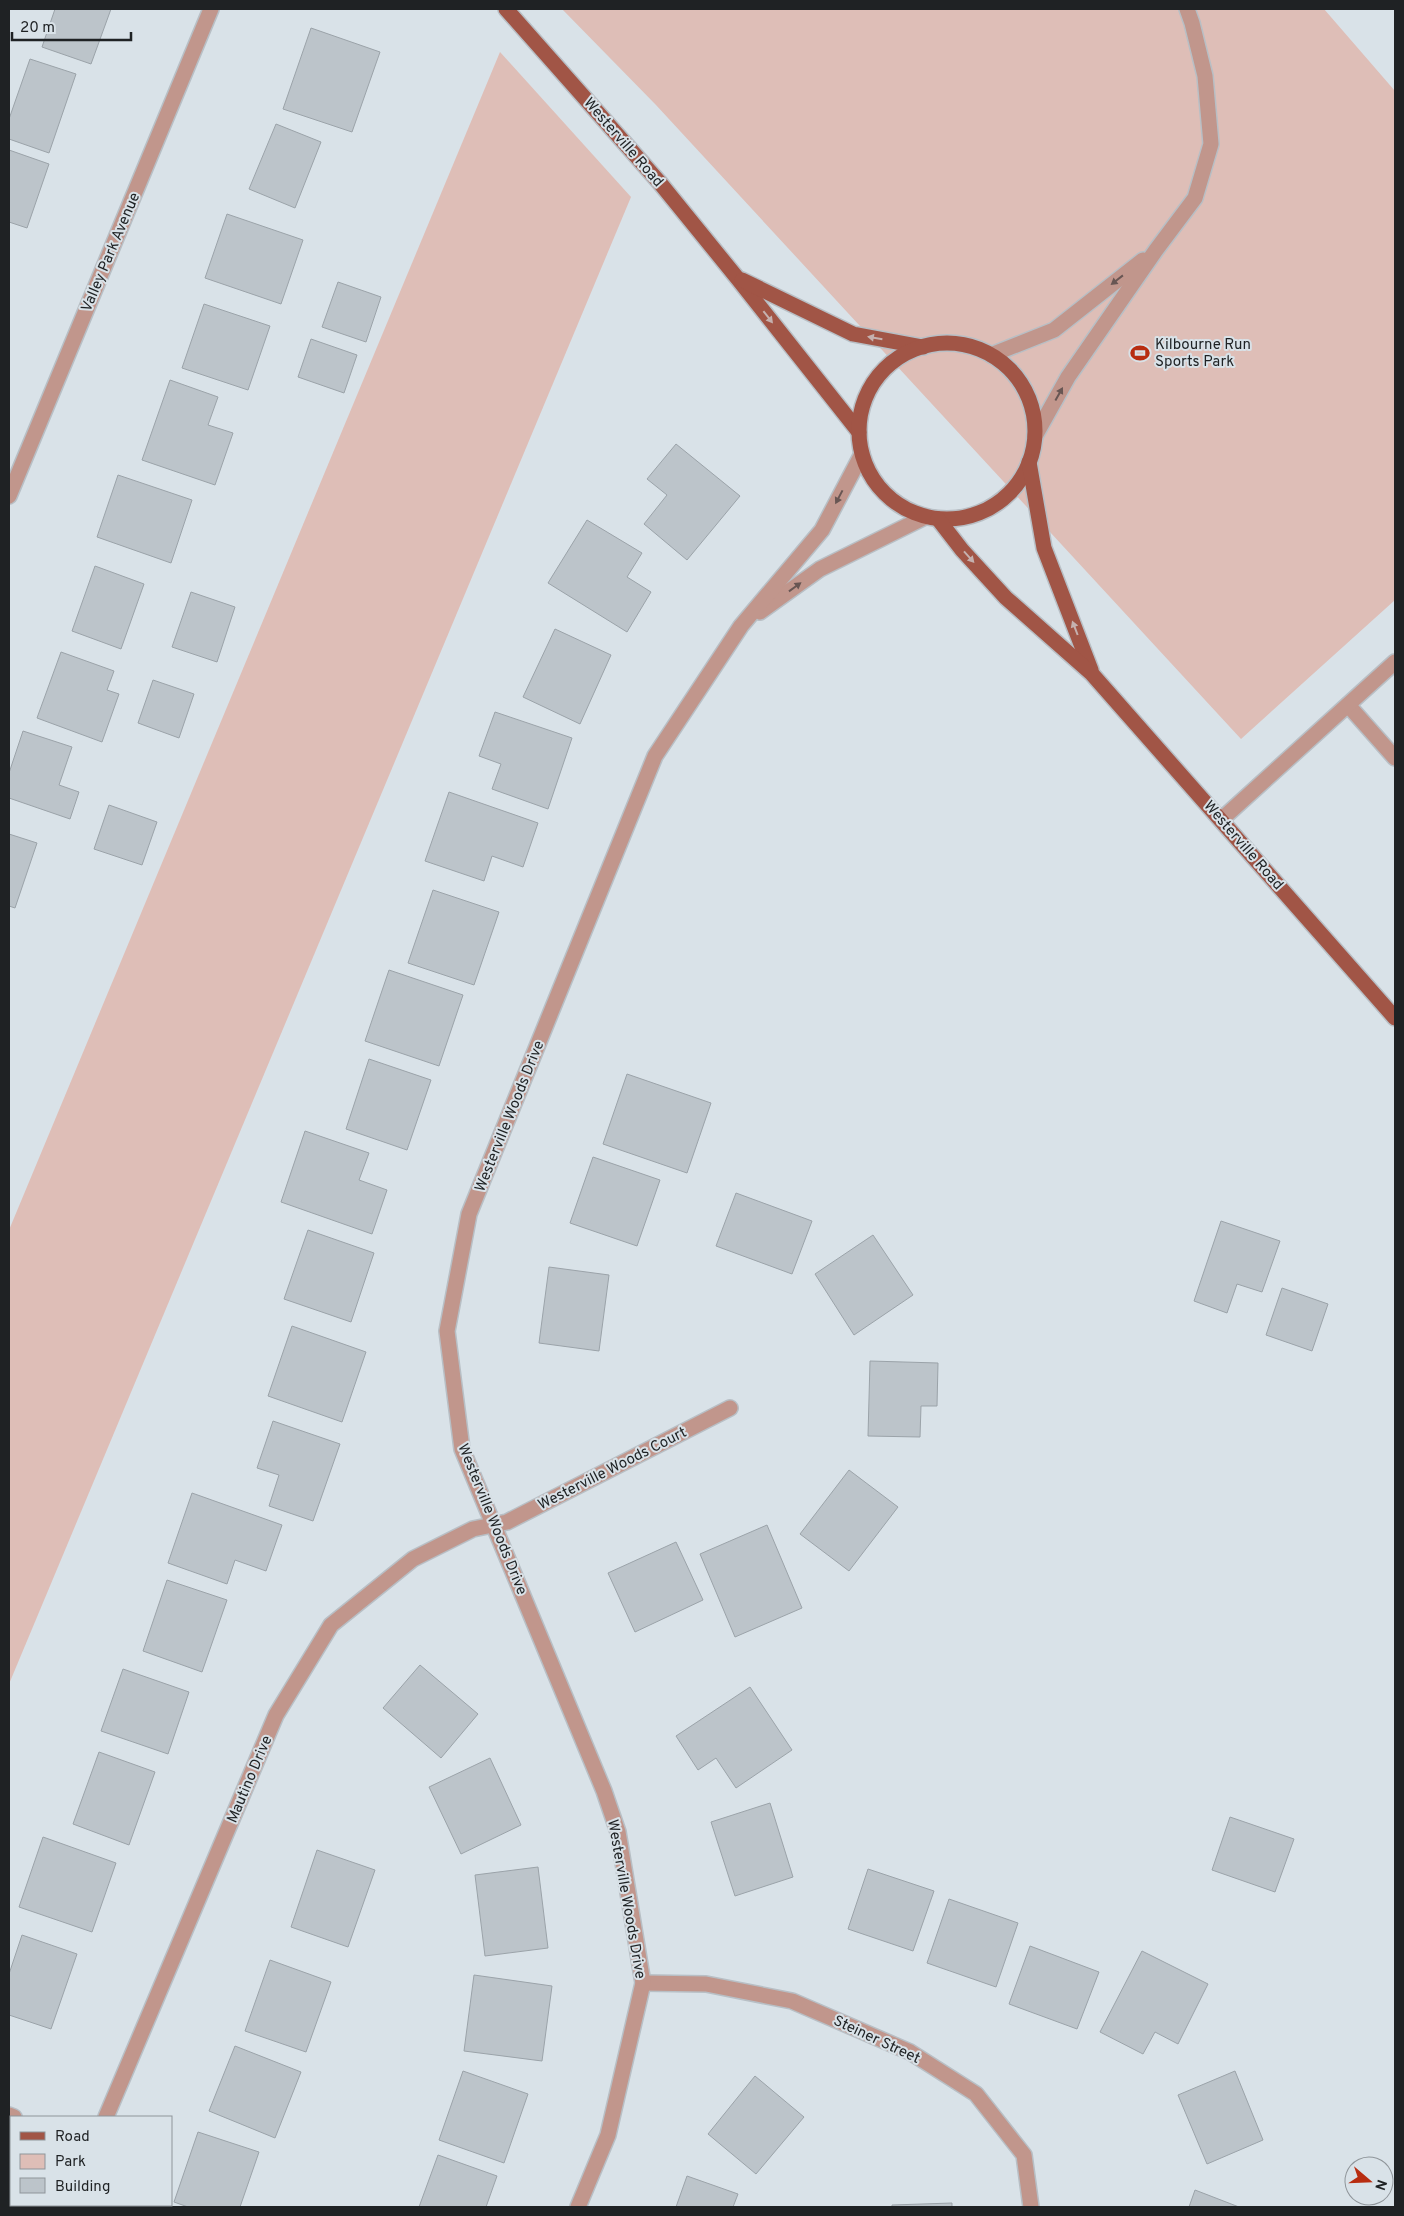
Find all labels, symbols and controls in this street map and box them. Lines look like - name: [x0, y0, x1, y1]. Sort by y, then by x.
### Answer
- scale bar: [12, 10, 131, 42]
- text: 20 m: [20, 19, 55, 38]
- street label: Westerville Road: [579, 94, 667, 192]
- street label: Valley Park Avenue: [78, 190, 145, 315]
- one-way arrow: [1110, 275, 1124, 285]
- one-way arrow: [763, 310, 773, 324]
- one-way arrow: [866, 334, 882, 342]
- place label: Kilbourne Run Sports Park: [1155, 336, 1251, 372]
- sports icon: Kilbourne Run Sports Park: [1129, 342, 1151, 364]
- one-way arrow: [1054, 387, 1063, 400]
- one-way arrow: [835, 490, 843, 505]
- one-way arrow: [963, 551, 975, 563]
- one-way arrow: [788, 582, 802, 592]
- one-way arrow: [1071, 620, 1079, 635]
- street label: Westerville Road: [1199, 797, 1287, 895]
- street label: Westerville Woods Drive: [471, 1038, 549, 1195]
- street label: Westerville Woods Court: [535, 1424, 690, 1515]
- street label: Westerville Woods Drive: [453, 1441, 531, 1598]
- street label: Mautino Drive: [223, 1733, 277, 1826]
- street label: Westerville Woods Drive: [602, 1818, 649, 1980]
- street label: Steiner Street: [830, 2012, 923, 2069]
- legend: [10, 2116, 172, 2206]
- text: Road: [55, 2128, 90, 2147]
- text: Park: [55, 2153, 86, 2172]
- north arrow: [1344, 2156, 1394, 2206]
- text: N: [1370, 2177, 1390, 2192]
- text: Building: [55, 2178, 110, 2197]

